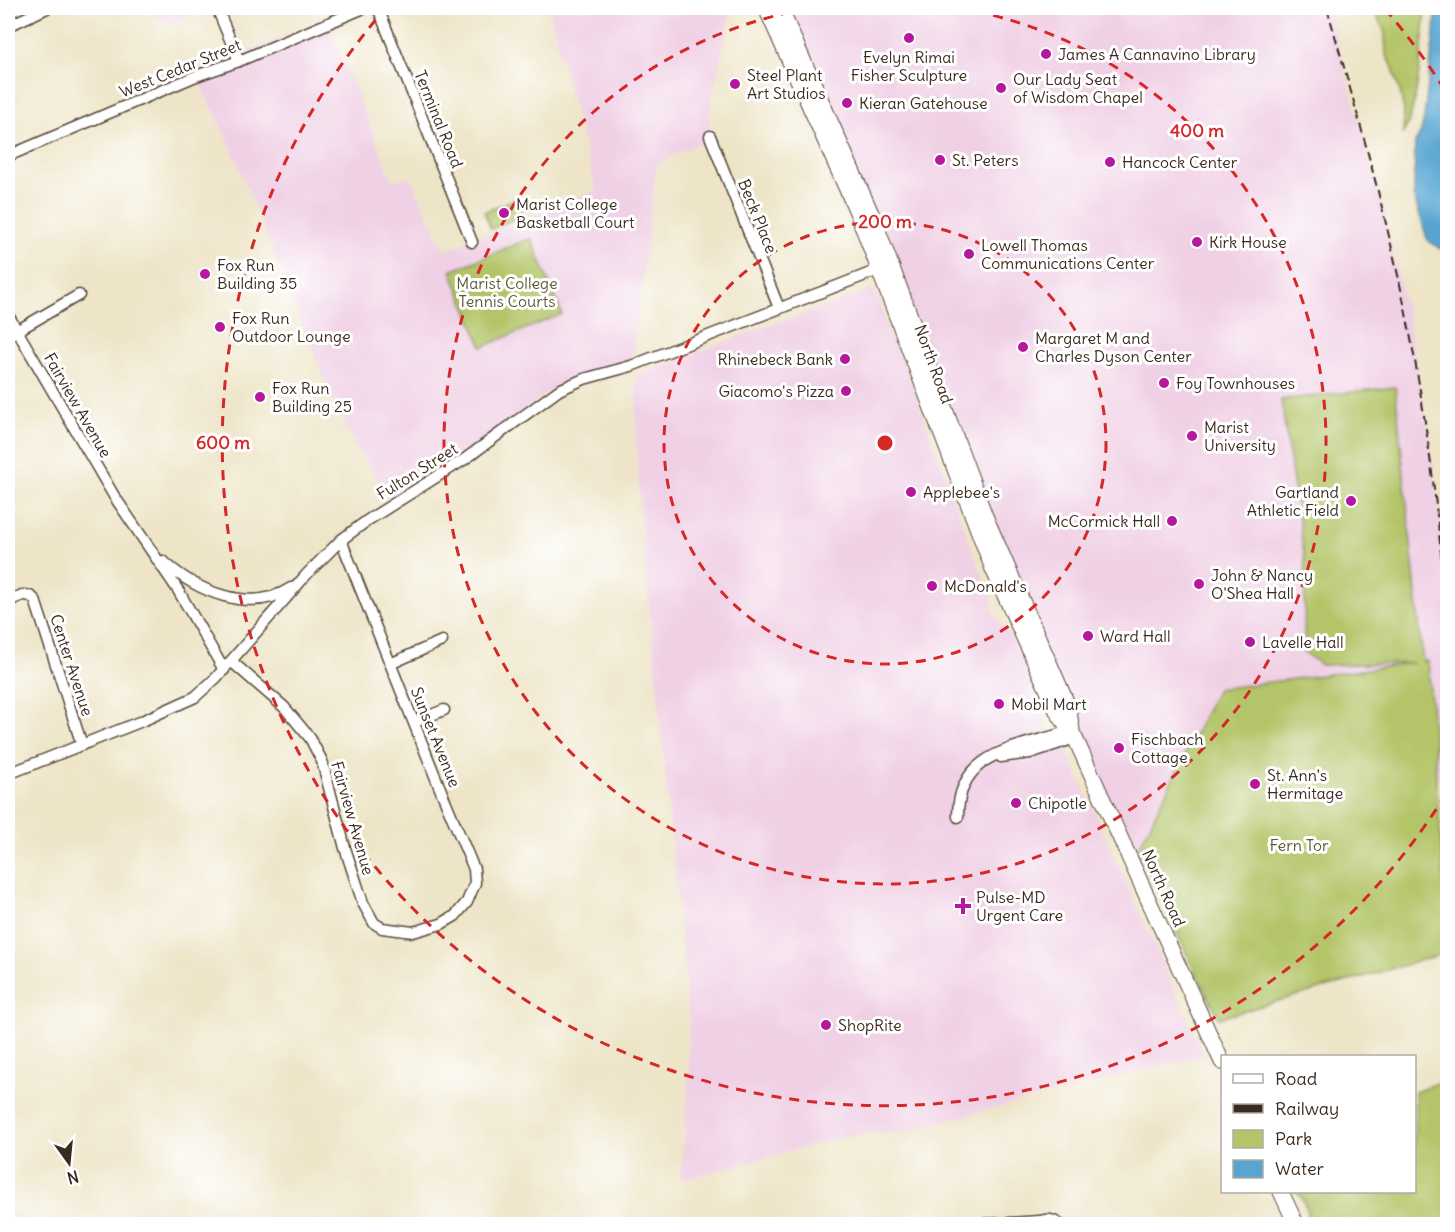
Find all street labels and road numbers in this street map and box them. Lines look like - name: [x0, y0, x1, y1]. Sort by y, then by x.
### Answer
- street label: West Cedar Street: [116, 34, 244, 102]
- street label: Terminal Road: [410, 67, 468, 171]
- street label: Beck Place: [734, 176, 782, 256]
- street label: North Road: [911, 322, 957, 406]
- street label: Fairview Avenue: [40, 349, 116, 461]
- street label: Fulton Street: [373, 438, 462, 504]
- street label: Center Avenue: [46, 612, 98, 718]
- street label: Sunset Avenue: [407, 684, 465, 790]
- street label: Fairview Avenue: [327, 759, 379, 877]
- street label: North Road: [1138, 846, 1190, 930]

